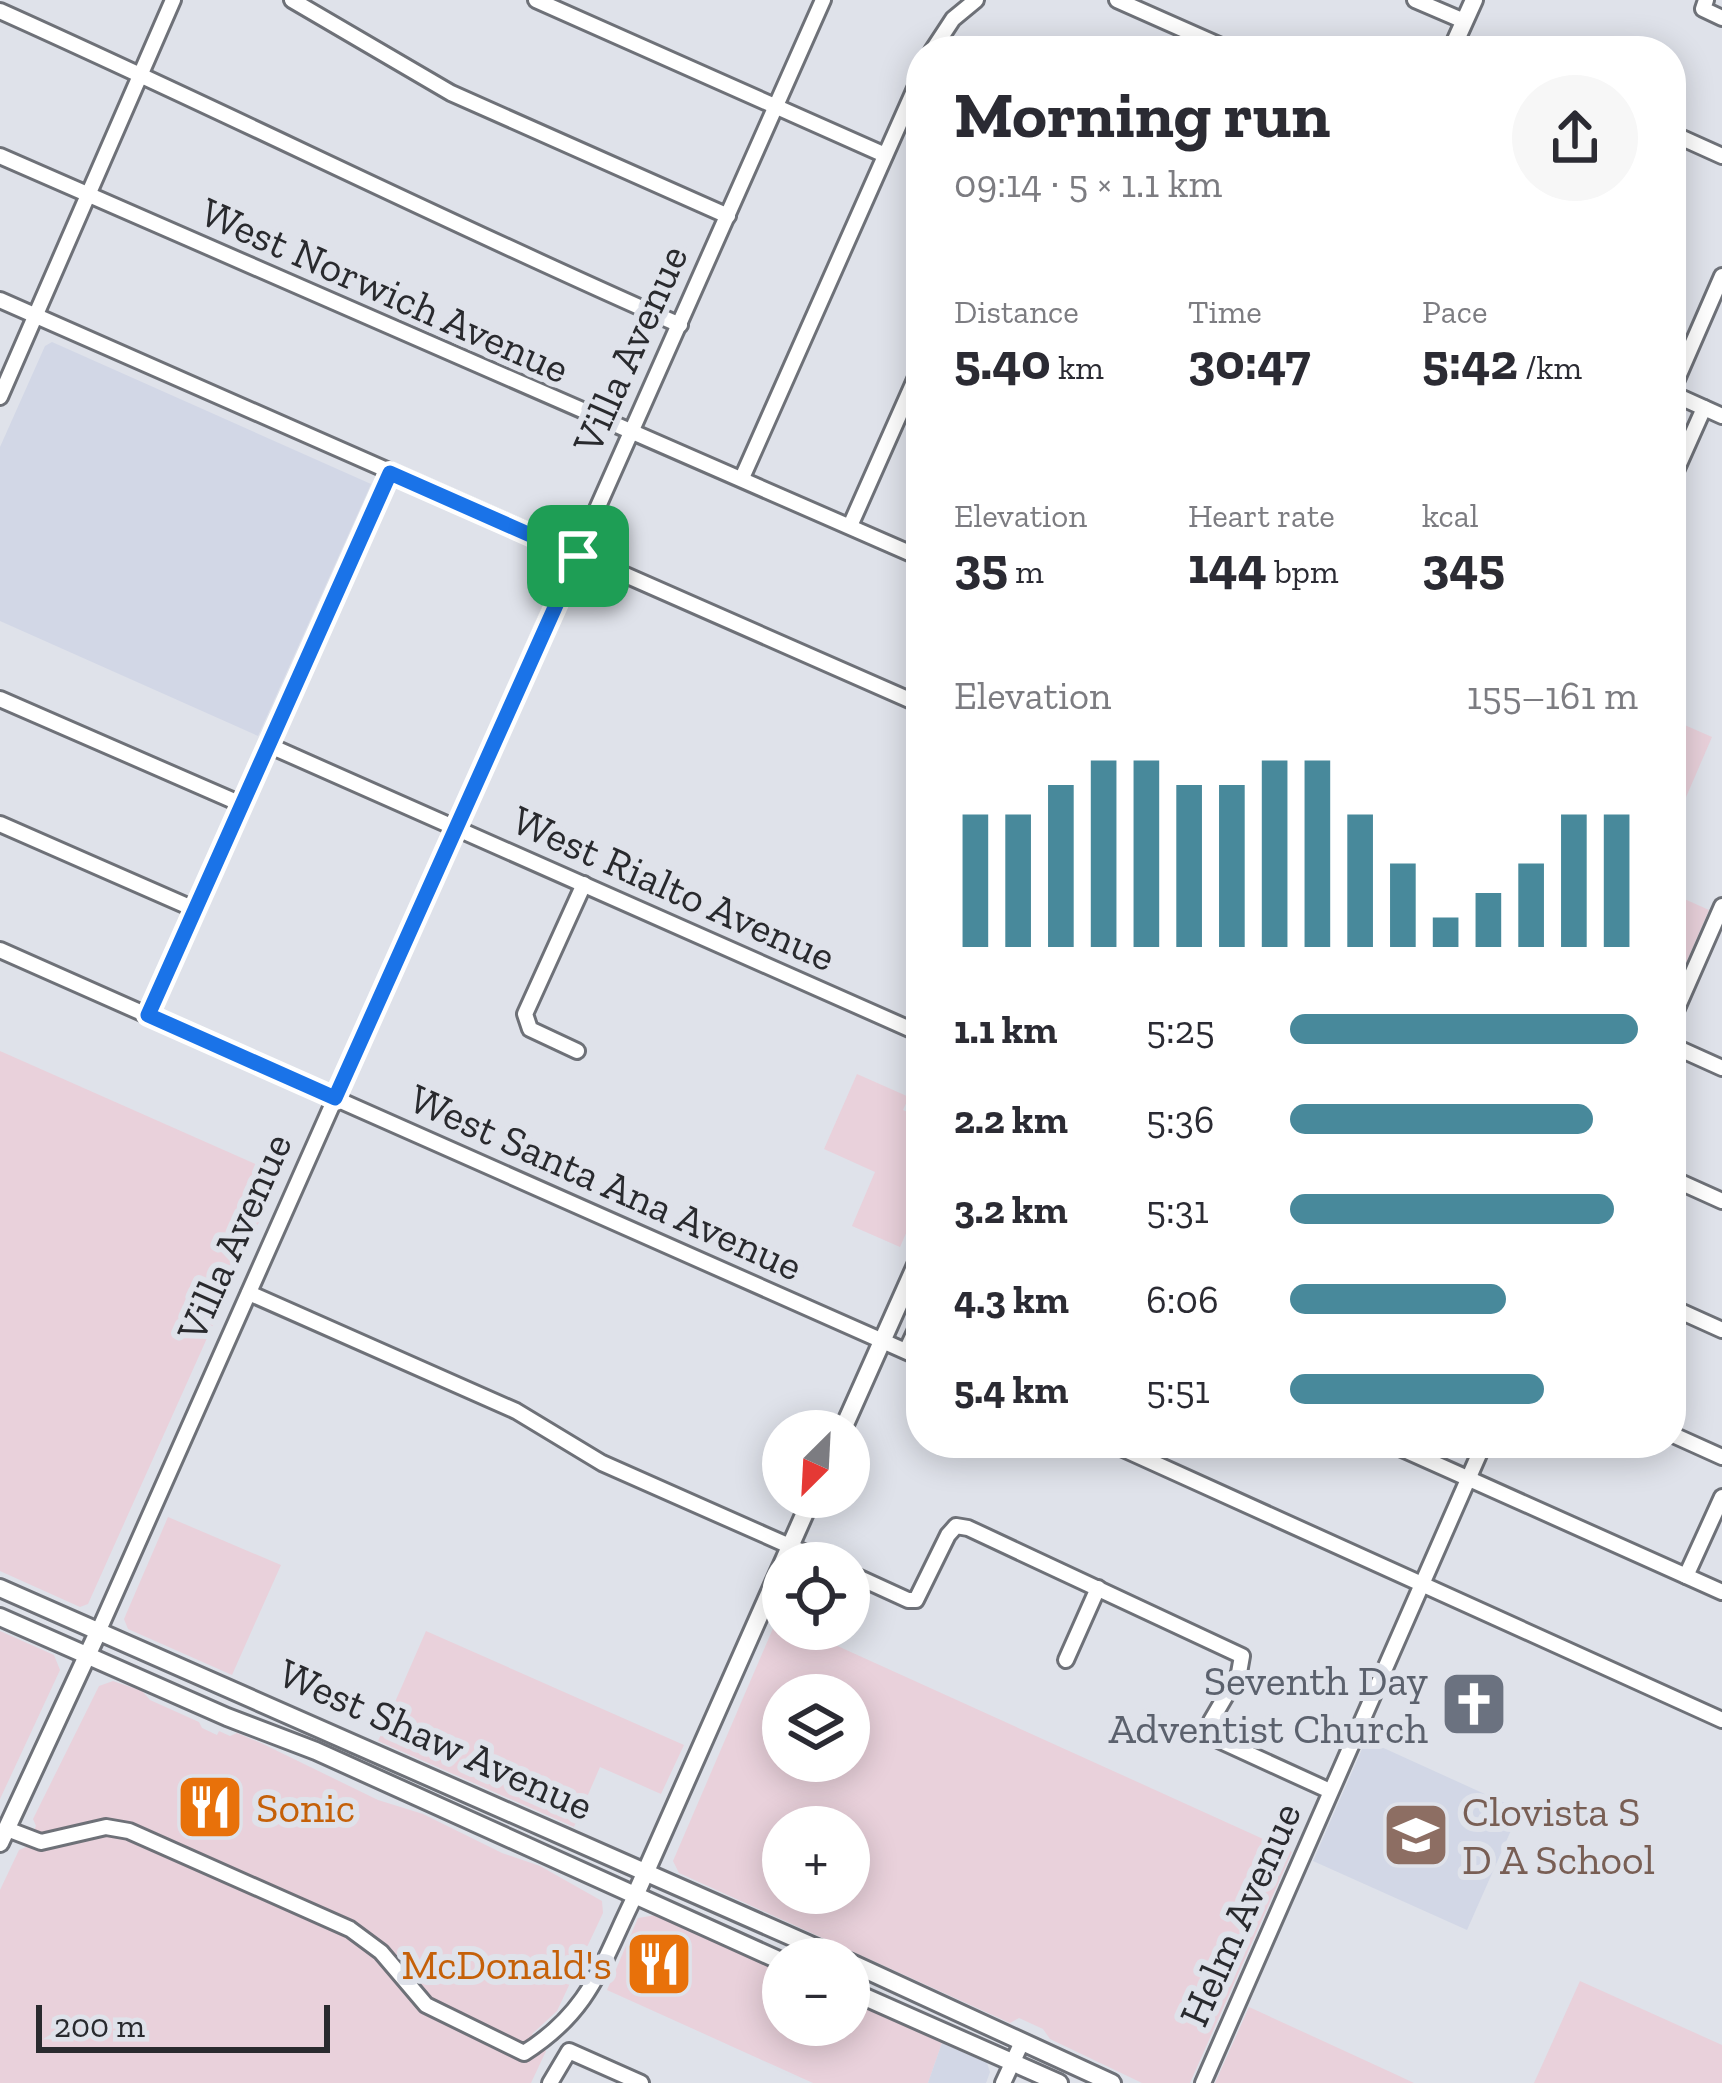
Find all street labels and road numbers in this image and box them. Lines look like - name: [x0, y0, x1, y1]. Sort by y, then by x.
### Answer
- street label: West Norwich Avenue: [193, 186, 577, 394]
- street label: Villa Avenue: [561, 237, 698, 462]
- street label: West Rialto Avenue: [505, 794, 843, 982]
- street label: West Santa Ana Avenue: [402, 1072, 810, 1292]
- street label: Villa Avenue: [165, 1125, 302, 1350]
- street label: West Shaw Avenue: [271, 1647, 601, 1831]
- street label: Helm Avenue: [1168, 1794, 1312, 2034]

